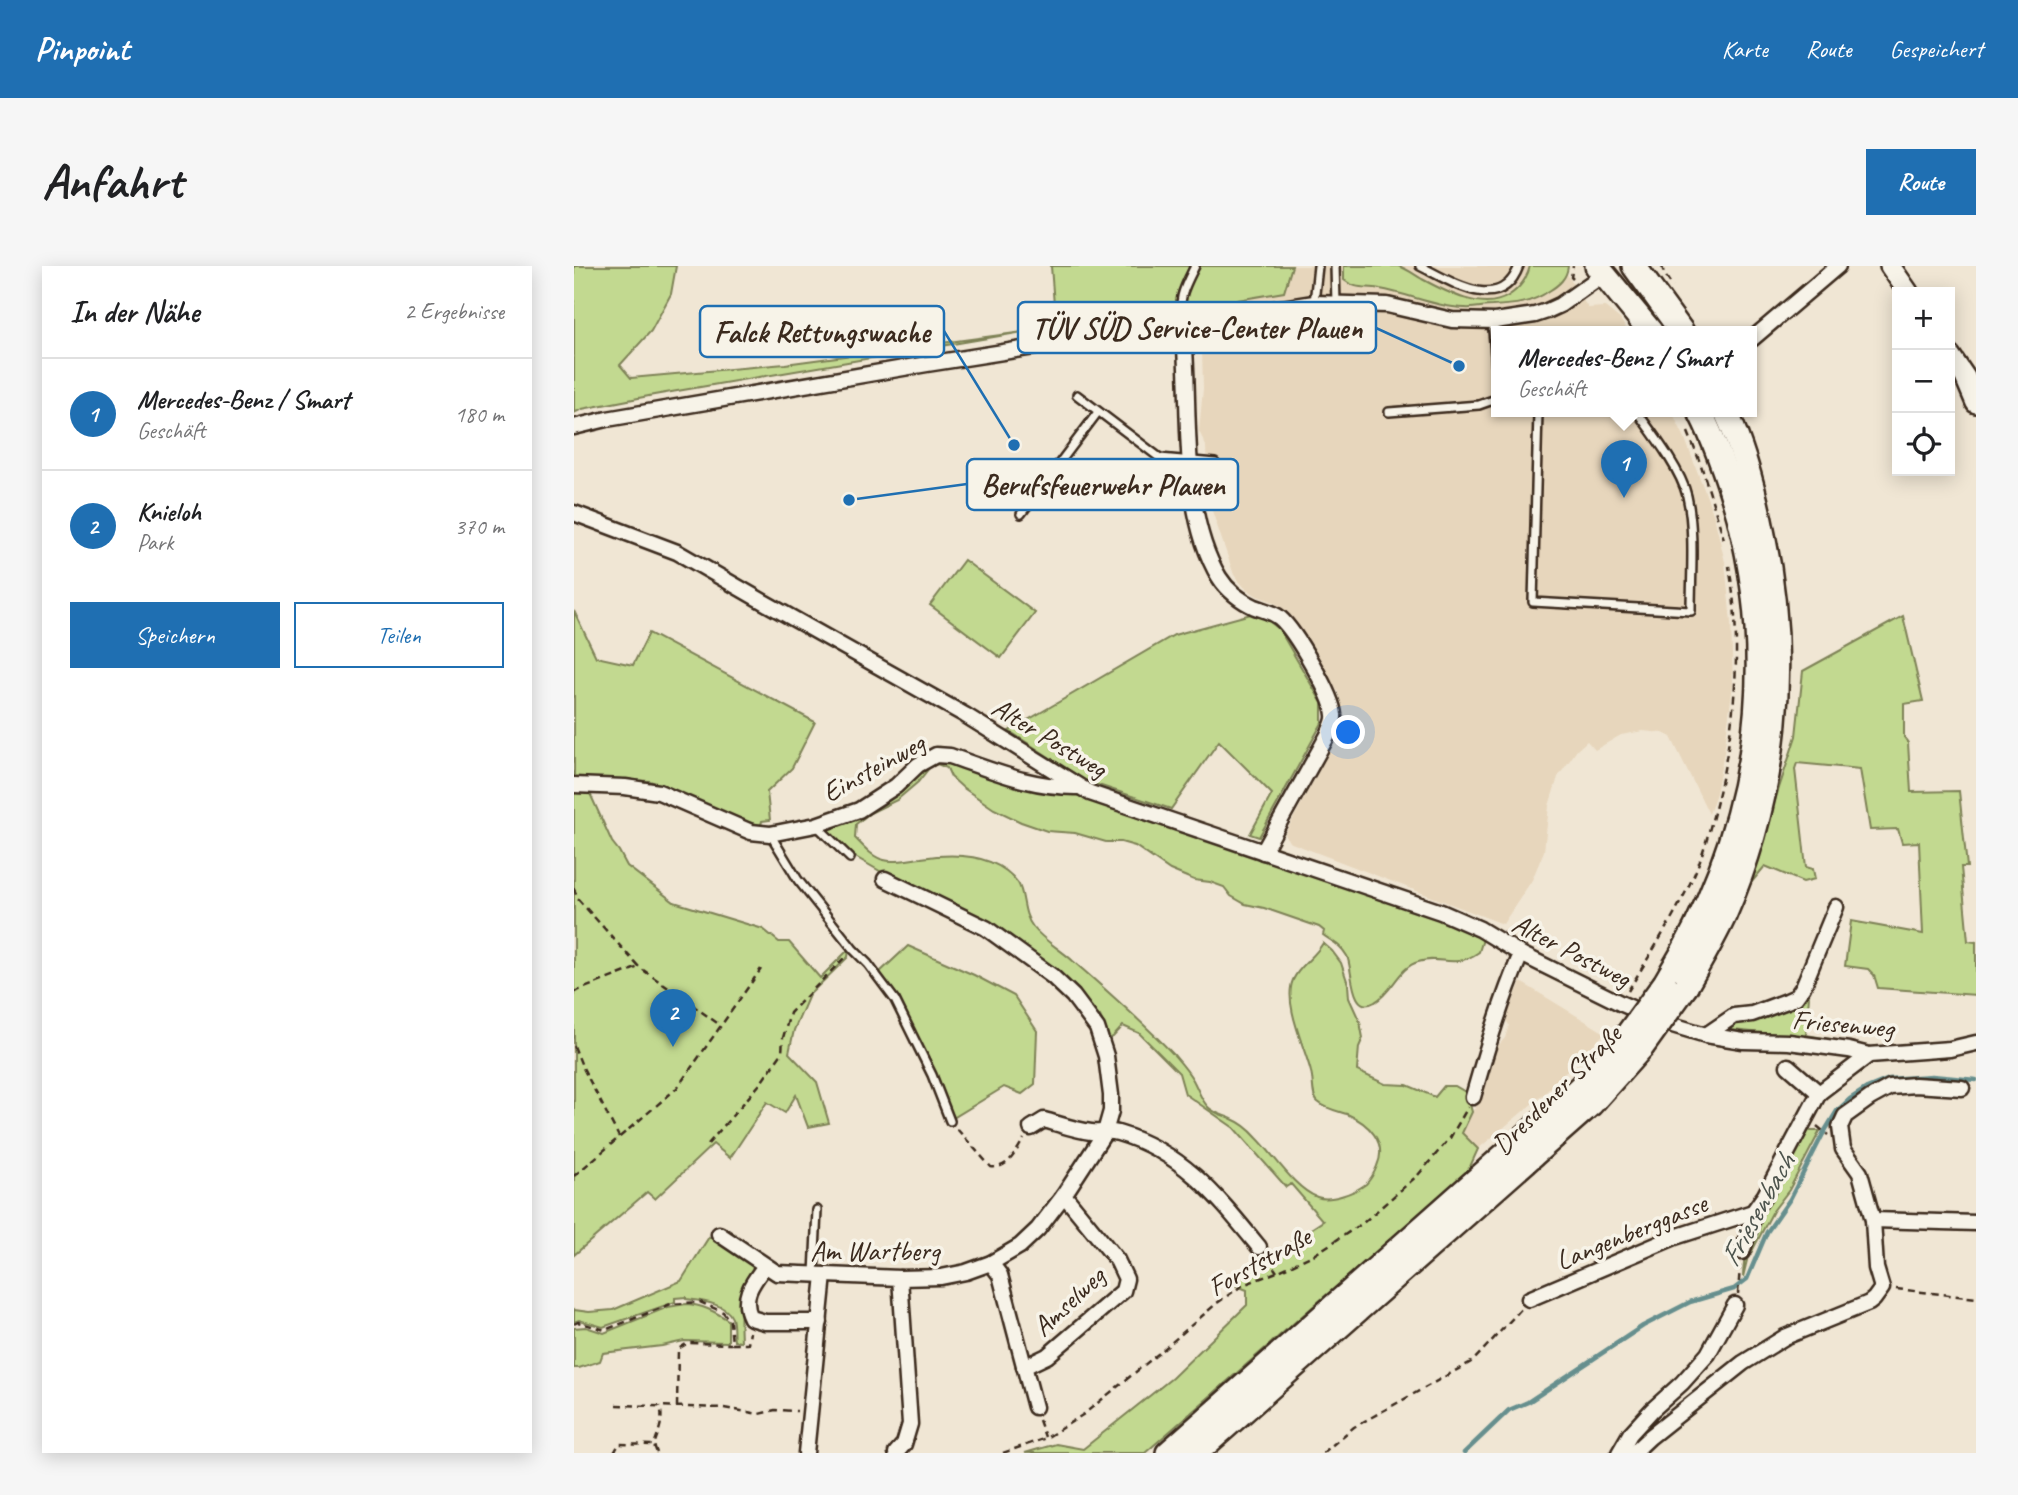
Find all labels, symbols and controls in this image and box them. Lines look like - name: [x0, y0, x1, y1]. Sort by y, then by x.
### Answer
- text: Pinpoint: [35, 28, 129, 70]
- text: Karte: [1722, 34, 1768, 64]
- text: Route: [1806, 34, 1851, 64]
- text: Gespeichert: [1889, 34, 1983, 64]
- button: Route: [1866, 149, 1976, 215]
- text: Anfahrt: [42, 151, 182, 213]
- map controls: [1892, 287, 1955, 476]
- button: +: [1892, 287, 1955, 350]
- text: In der Nähe: [70, 293, 199, 331]
- text: 2 Ergebnisse: [404, 297, 504, 326]
- callout: TÜV SÜD Service-Center Plauen: [1018, 302, 1376, 353]
- callout: Falck Rettungswache: [700, 306, 944, 357]
- text: TÜV SÜD Service-Center Plauen: [1032, 309, 1363, 347]
- text: Falck Rettungswache: [714, 313, 932, 351]
- popup: [1491, 326, 1757, 417]
- text: Mercedes-Benz / Smart: [1518, 341, 1730, 374]
- button: −: [1892, 350, 1955, 413]
- text: Geschäft: [1518, 374, 1586, 403]
- text: Mercedes-Benz / Smart: [137, 383, 350, 416]
- text: 1: [88, 400, 98, 429]
- text: 180 m: [455, 400, 504, 429]
- button: locate: [1892, 413, 1955, 476]
- text: Geschäft: [137, 416, 205, 445]
- pin: 1: [1601, 440, 1647, 498]
- callout: Berufsfeuerwehr Plauen: [967, 459, 1238, 510]
- text: Berufsfeuerwehr Plauen: [981, 466, 1226, 504]
- text: Knieloh: [137, 495, 201, 528]
- text: 2: [88, 512, 98, 541]
- text: 370 m: [455, 512, 504, 541]
- text: Park: [137, 528, 173, 557]
- button: Speichern: [70, 602, 280, 668]
- button: Teilen: [294, 602, 504, 668]
- street label: Alter Postweg: [986, 689, 1115, 786]
- your location: [1331, 715, 1365, 749]
- street label: Einsteinweg: [816, 724, 932, 810]
- street label: Alter Postweg: [1507, 906, 1638, 996]
- pin: 2: [650, 989, 696, 1047]
- street label: Friesenweg: [1791, 1002, 1897, 1046]
- street label: Dresdener Straße: [1484, 1016, 1630, 1162]
- water label: Friesenbach: [1711, 1145, 1805, 1273]
- street label: Langenberggasse: [1550, 1185, 1714, 1278]
- street label: Forststraße: [1202, 1218, 1319, 1304]
- street label: Am Wartberg: [810, 1233, 942, 1268]
- street label: Amselweg: [1025, 1258, 1113, 1344]

